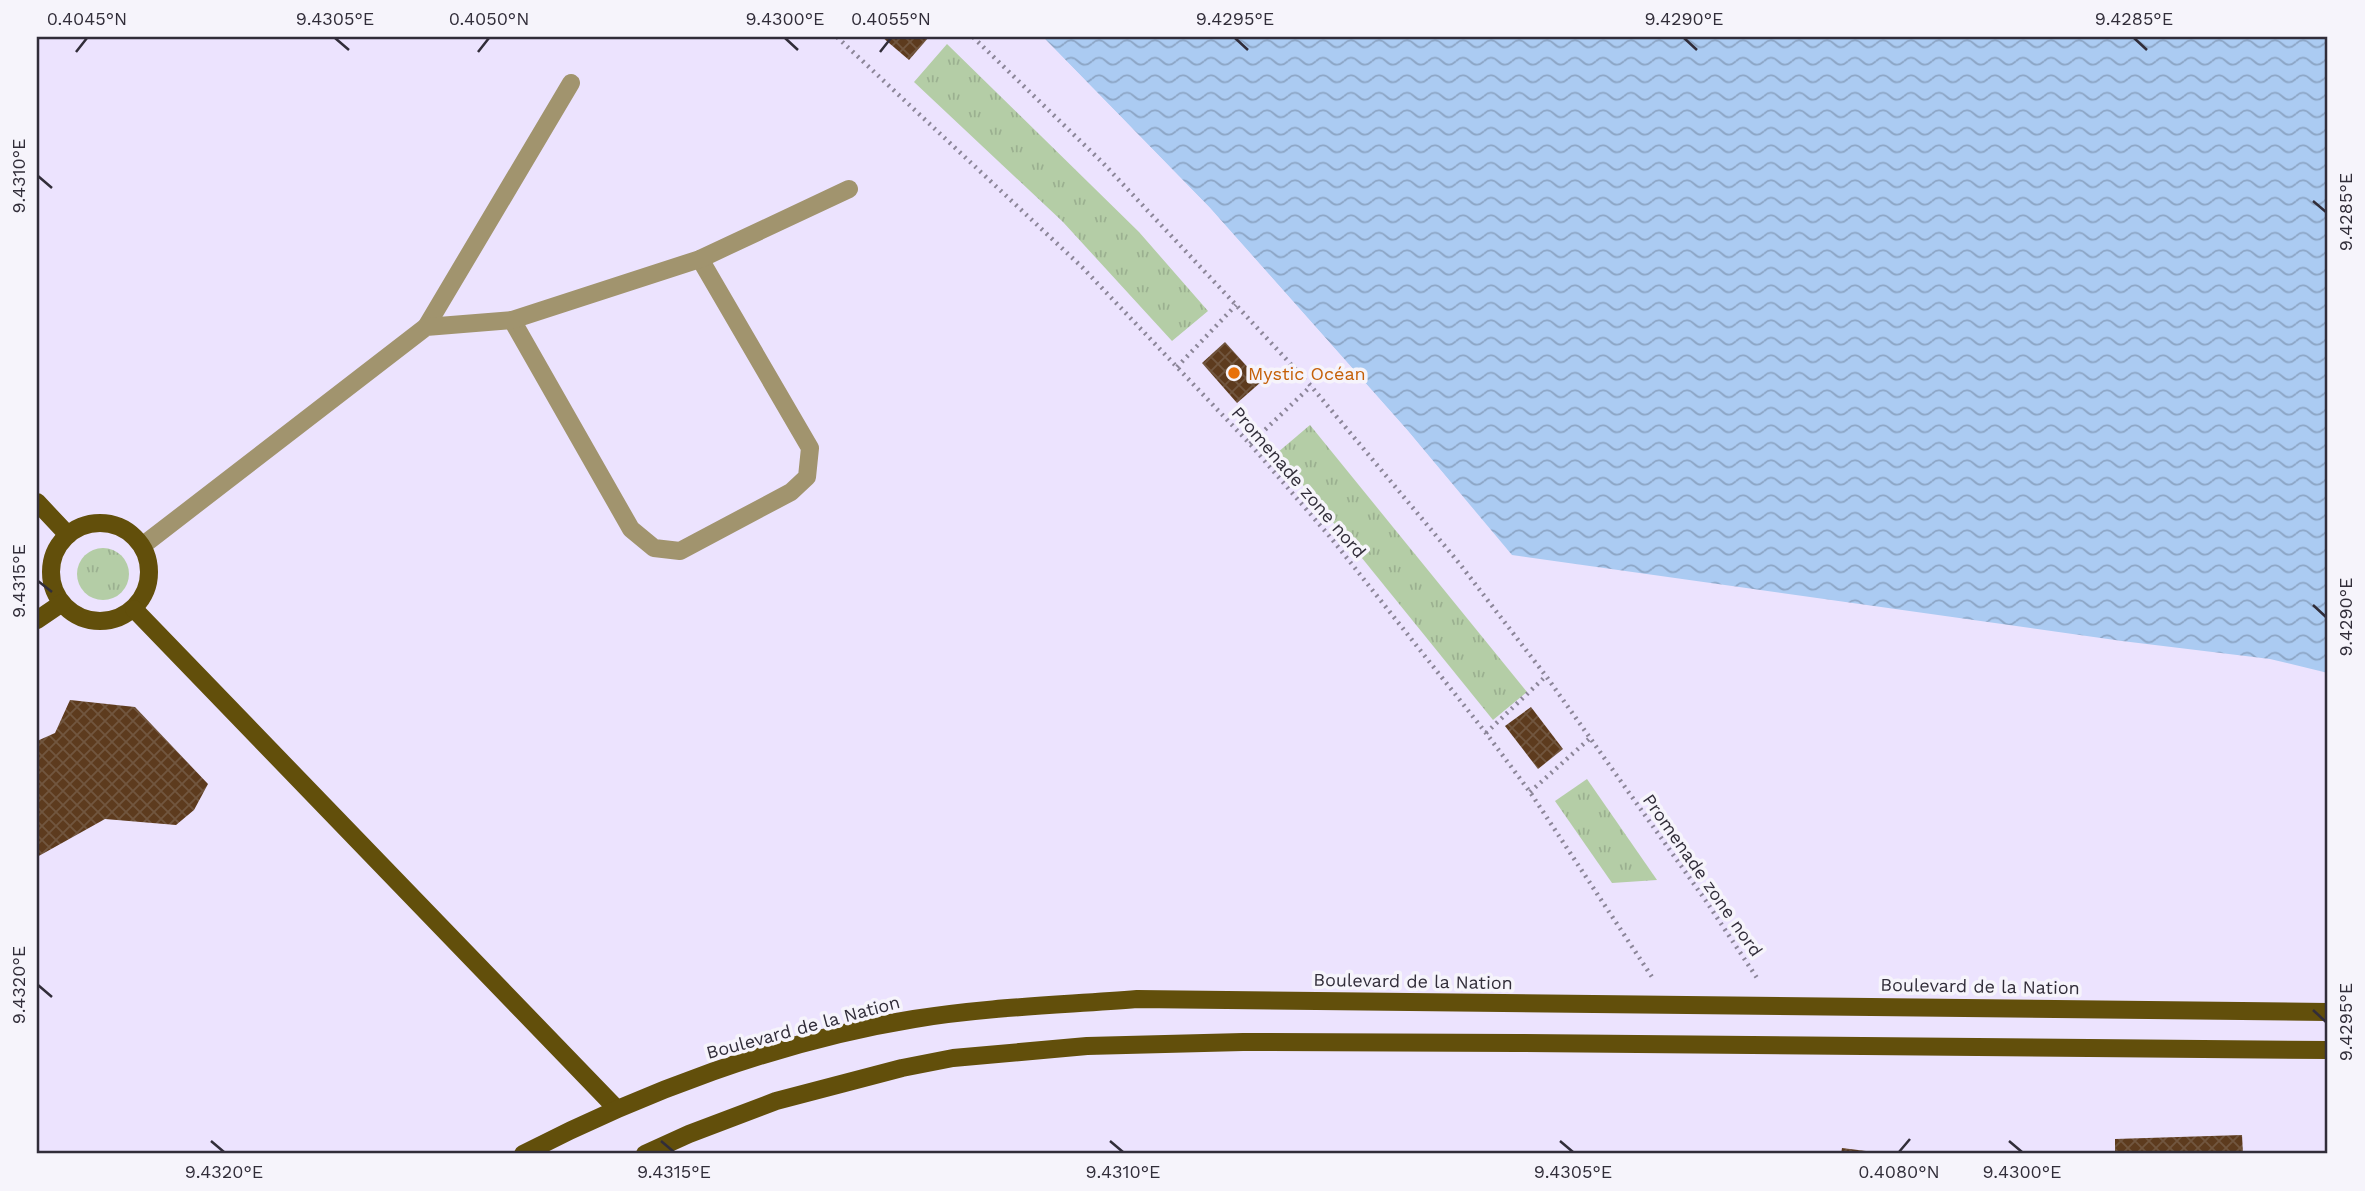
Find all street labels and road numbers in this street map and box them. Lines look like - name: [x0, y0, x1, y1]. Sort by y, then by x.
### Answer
- street label: Promenade zone nord: [1228, 402, 1370, 562]
- street label: Promenade zone nord: [1639, 790, 1767, 960]
- street label: Boulevard de la Nation: [1313, 969, 1513, 993]
- street label: Boulevard de la Nation: [1880, 974, 2080, 998]
- street label: Boulevard de la Nation: [704, 991, 902, 1063]

